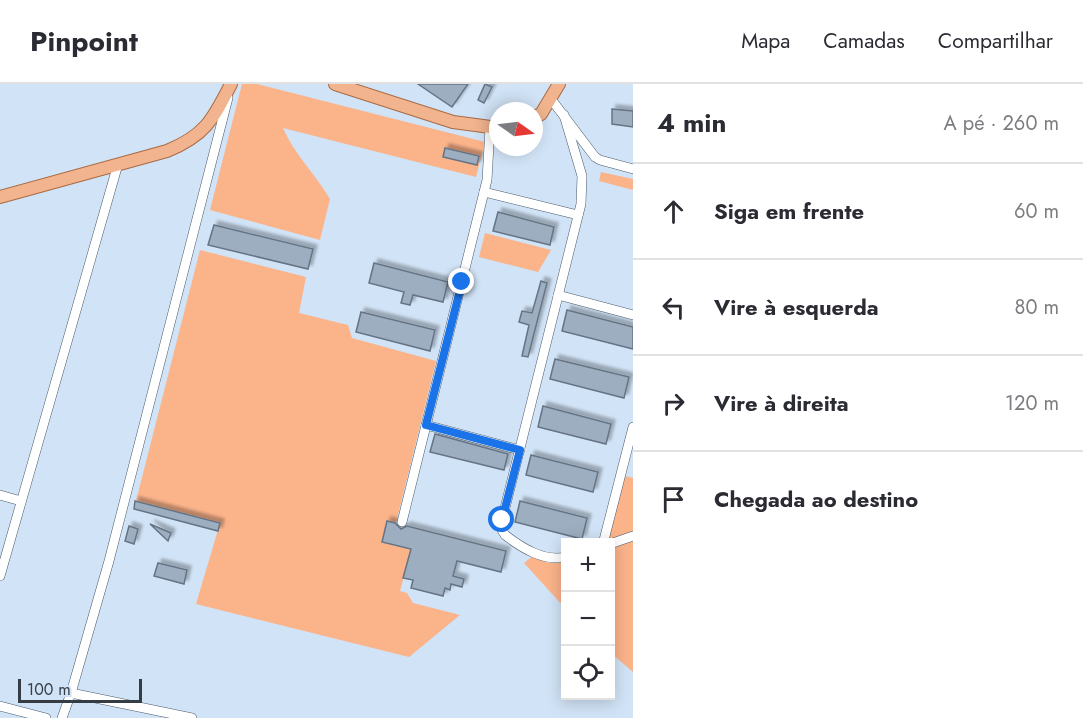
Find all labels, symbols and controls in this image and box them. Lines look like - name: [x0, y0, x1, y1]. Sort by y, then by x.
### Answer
- text: Pinpoint: [30, 21, 138, 62]
- text: Mapa: [741, 26, 790, 56]
- text: Camadas: [823, 26, 905, 56]
- text: Compartilhar: [938, 26, 1053, 56]
- north arrow: [489, 102, 543, 156]
- text: 4 min: [657, 104, 726, 142]
- text: A pé · 260 m: [944, 109, 1059, 138]
- icon: ahead: [657, 195, 690, 228]
- text: Siga em frente: [714, 195, 864, 227]
- text: 60 m: [1014, 197, 1059, 226]
- route end: [448, 268, 474, 294]
- icon: left: [657, 291, 690, 324]
- text: Vire à esquerda: [714, 291, 879, 323]
- text: 80 m: [1014, 293, 1059, 322]
- icon: right: [657, 387, 690, 420]
- text: Vire à direita: [714, 387, 849, 419]
- text: 120 m: [1005, 389, 1059, 418]
- icon: arrive: [657, 483, 690, 516]
- text: Chegada ao destino: [714, 483, 918, 515]
- route start: [488, 506, 514, 532]
- map controls: [561, 538, 615, 700]
- button: +: [561, 538, 615, 592]
- button: −: [561, 592, 615, 646]
- button: locate: [561, 646, 615, 700]
- scale bar: [18, 676, 142, 704]
- text: 100 m: [27, 678, 71, 701]

